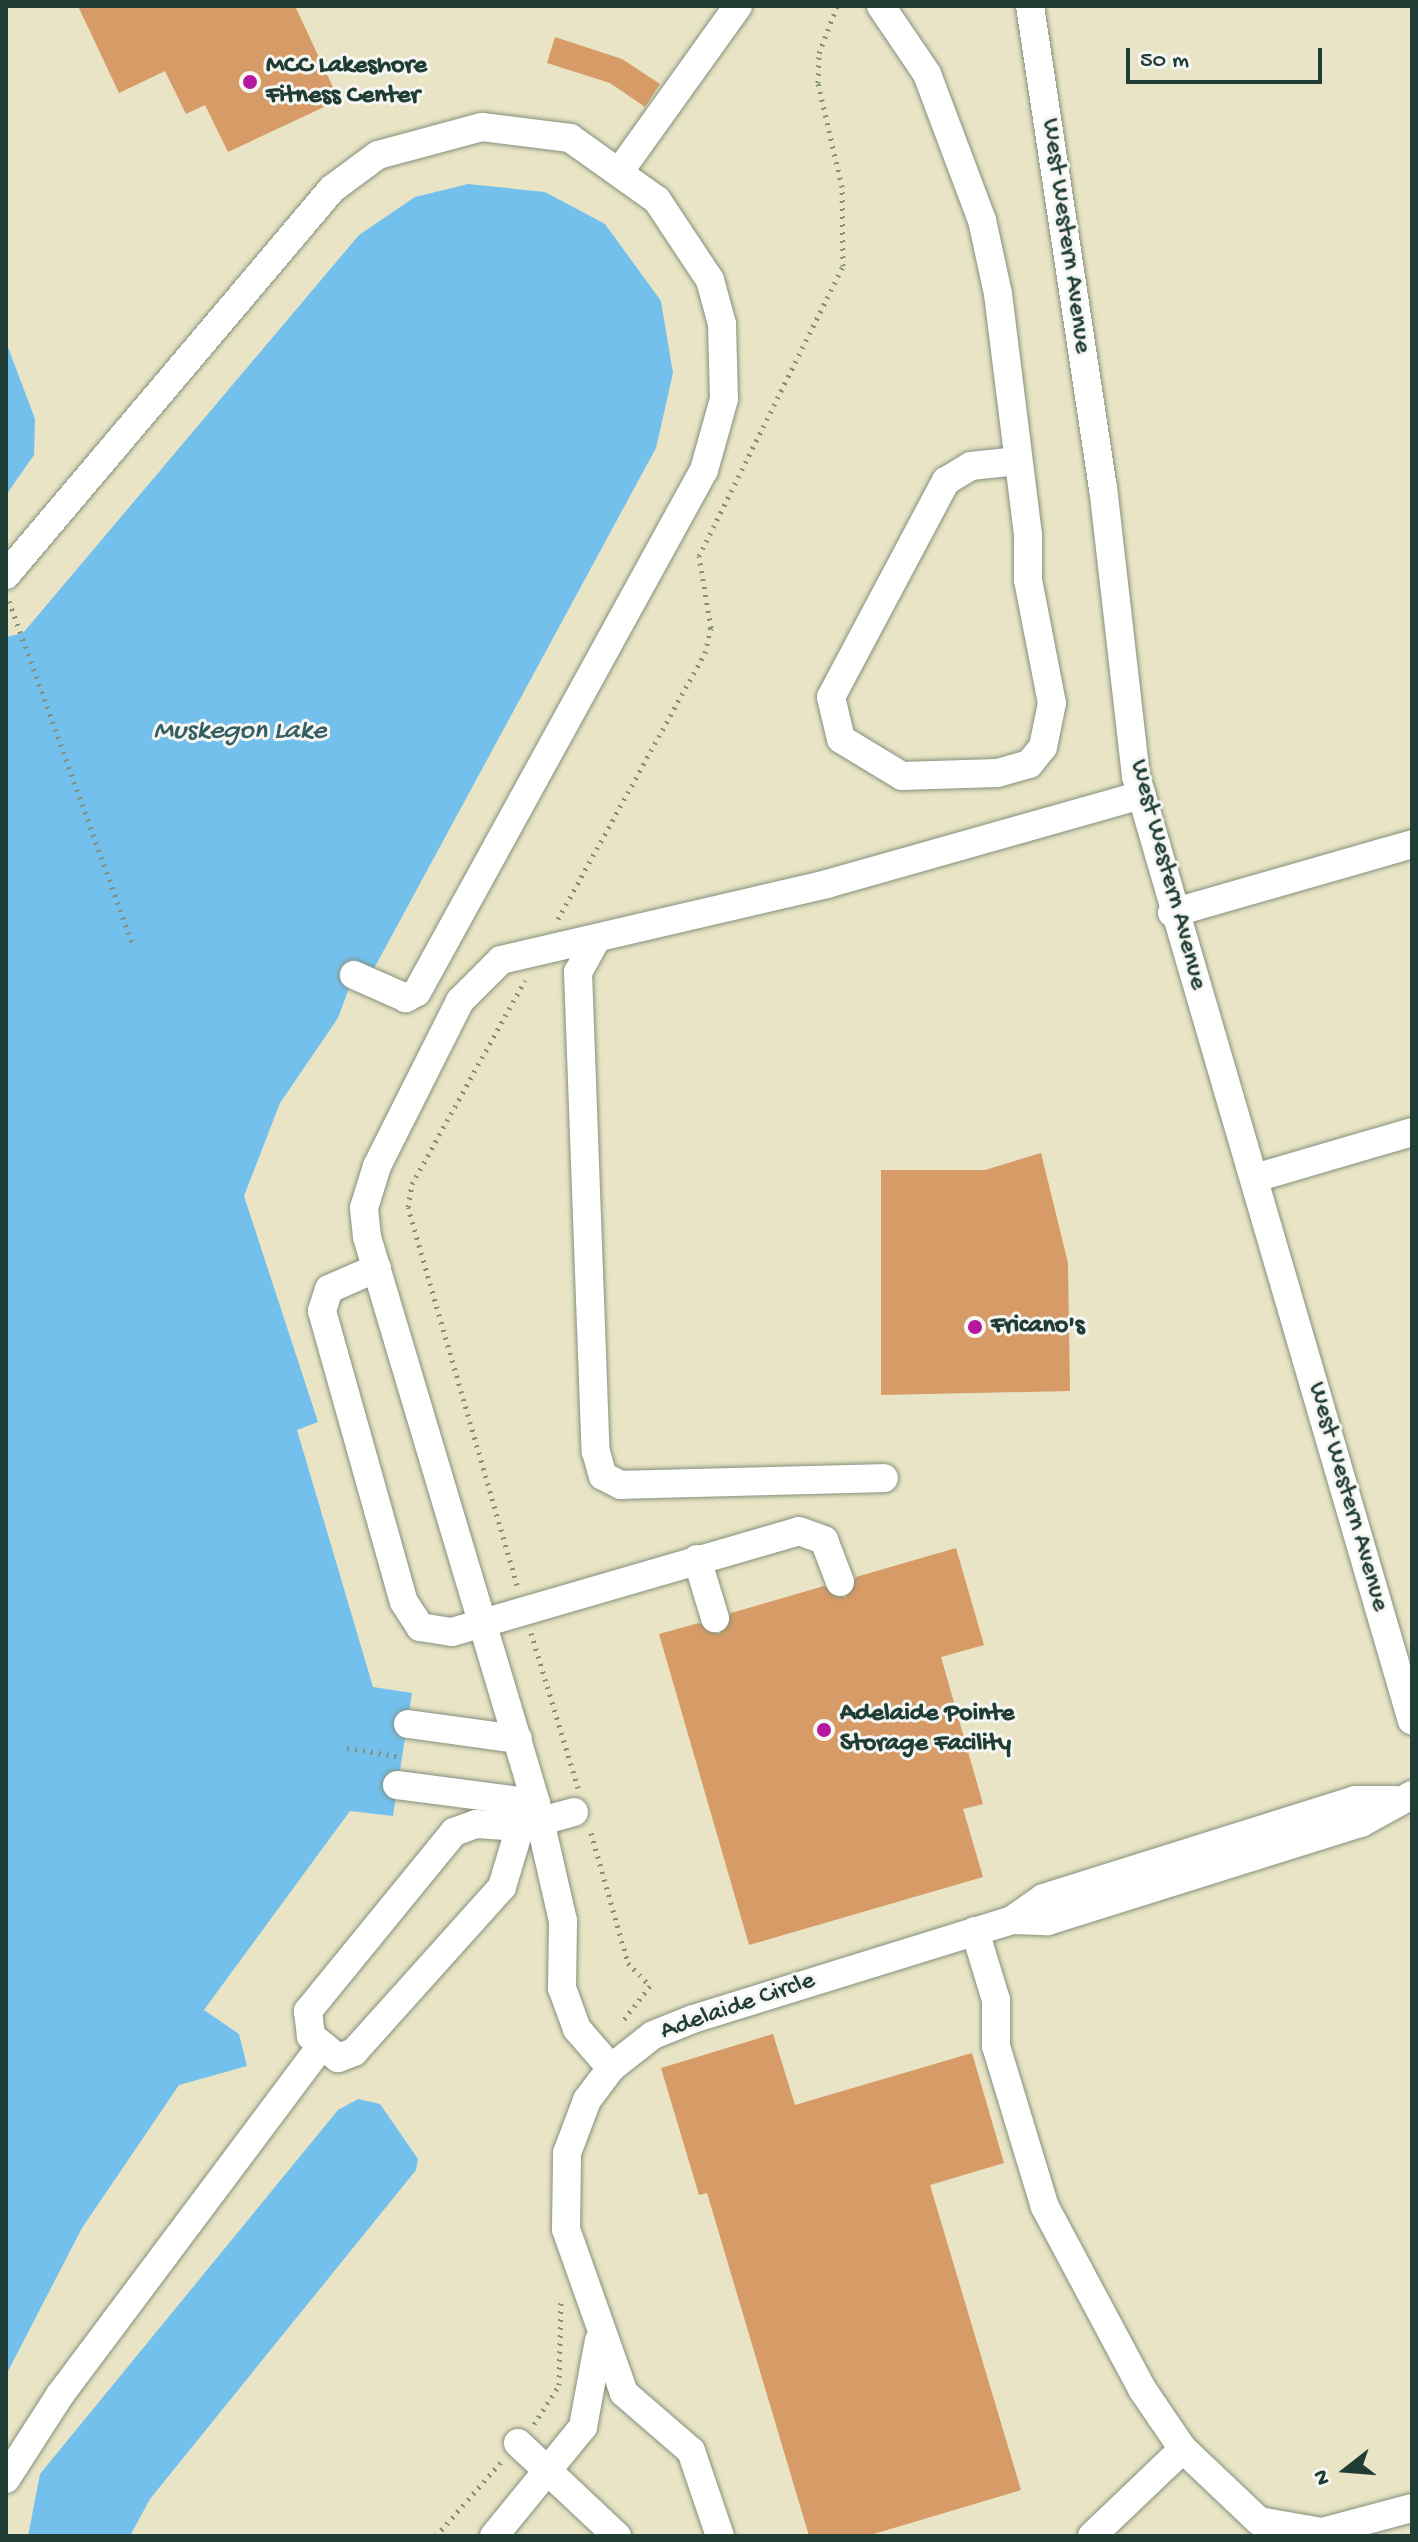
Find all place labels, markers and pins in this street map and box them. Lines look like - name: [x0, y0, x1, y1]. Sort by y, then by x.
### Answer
- place label: MCC Lakeshore Fitness Center: [266, 51, 427, 112]
- marker: MCC Lakeshore Fitness Center: [241, 73, 259, 91]
- place label: Fricano's: [991, 1311, 1084, 1343]
- marker: Fricano's: [966, 1318, 984, 1336]
- place label: Adelaide Pointe Storage Facility: [840, 1699, 1014, 1760]
- marker: Adelaide Pointe Storage Facility: [815, 1721, 833, 1739]

